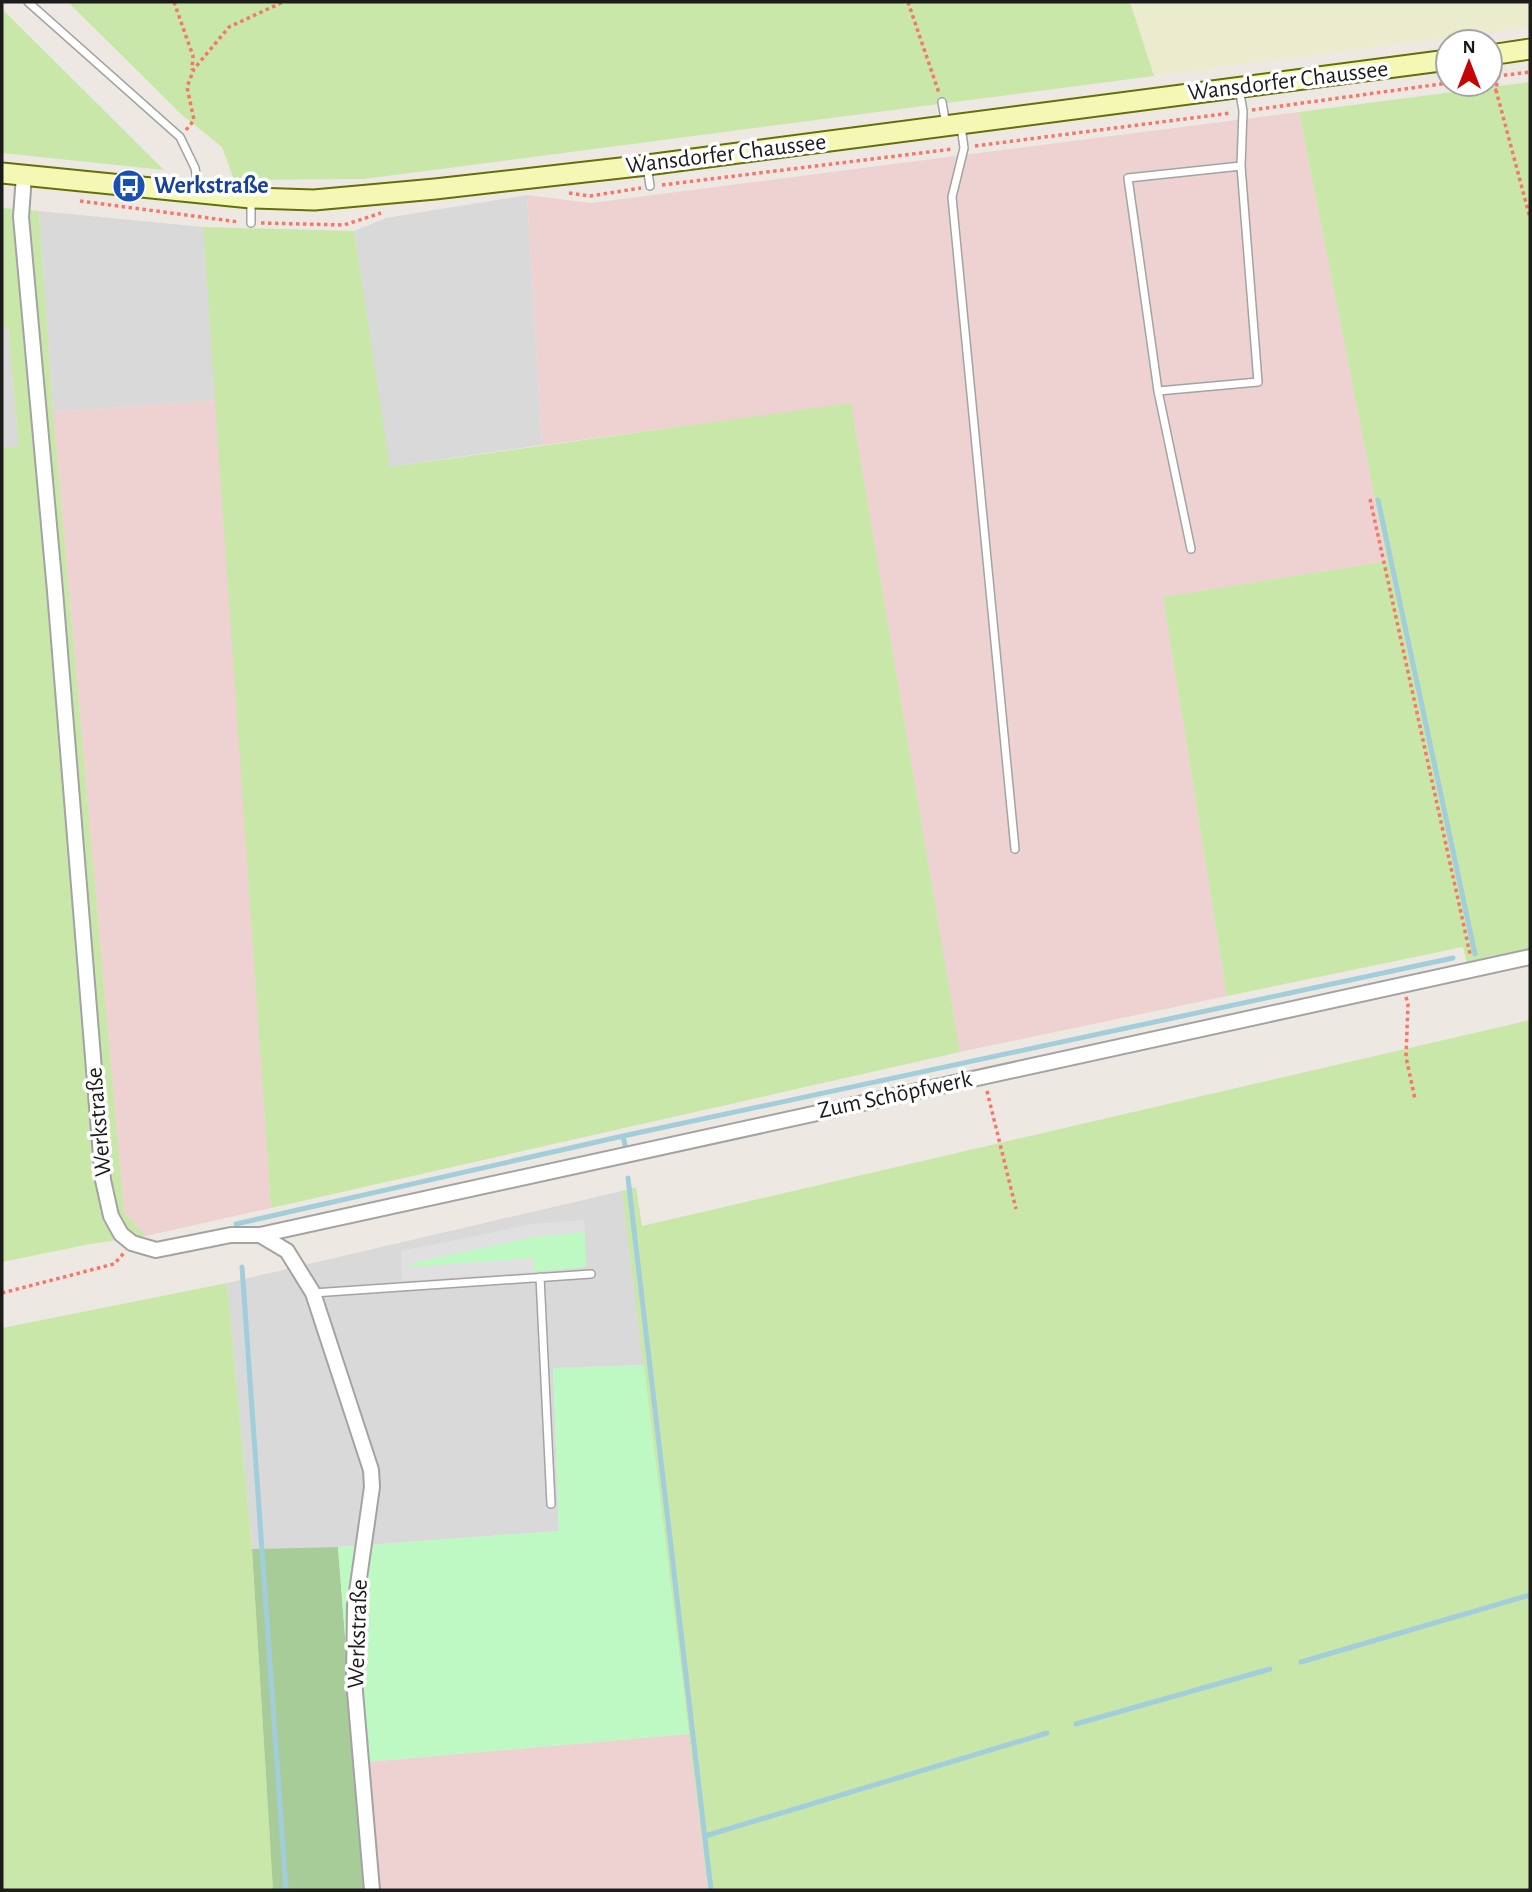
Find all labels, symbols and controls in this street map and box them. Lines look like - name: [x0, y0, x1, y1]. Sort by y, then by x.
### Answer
- north arrow: [1434, 28, 1504, 98]
- text: N: [1462, 38, 1476, 57]
- street label: Wansdorfer Chaussee: [1186, 57, 1390, 105]
- street label: Wansdorfer Chaussee: [624, 130, 828, 178]
- bus stop icon: Werkstraße: [110, 167, 148, 205]
- place label: Werkstraße: [154, 174, 269, 198]
- street label: Werkstraße: [82, 1066, 116, 1178]
- street label: Zum Schöpfwerk: [816, 1067, 974, 1123]
- street label: Werkstraße: [344, 1579, 372, 1689]

